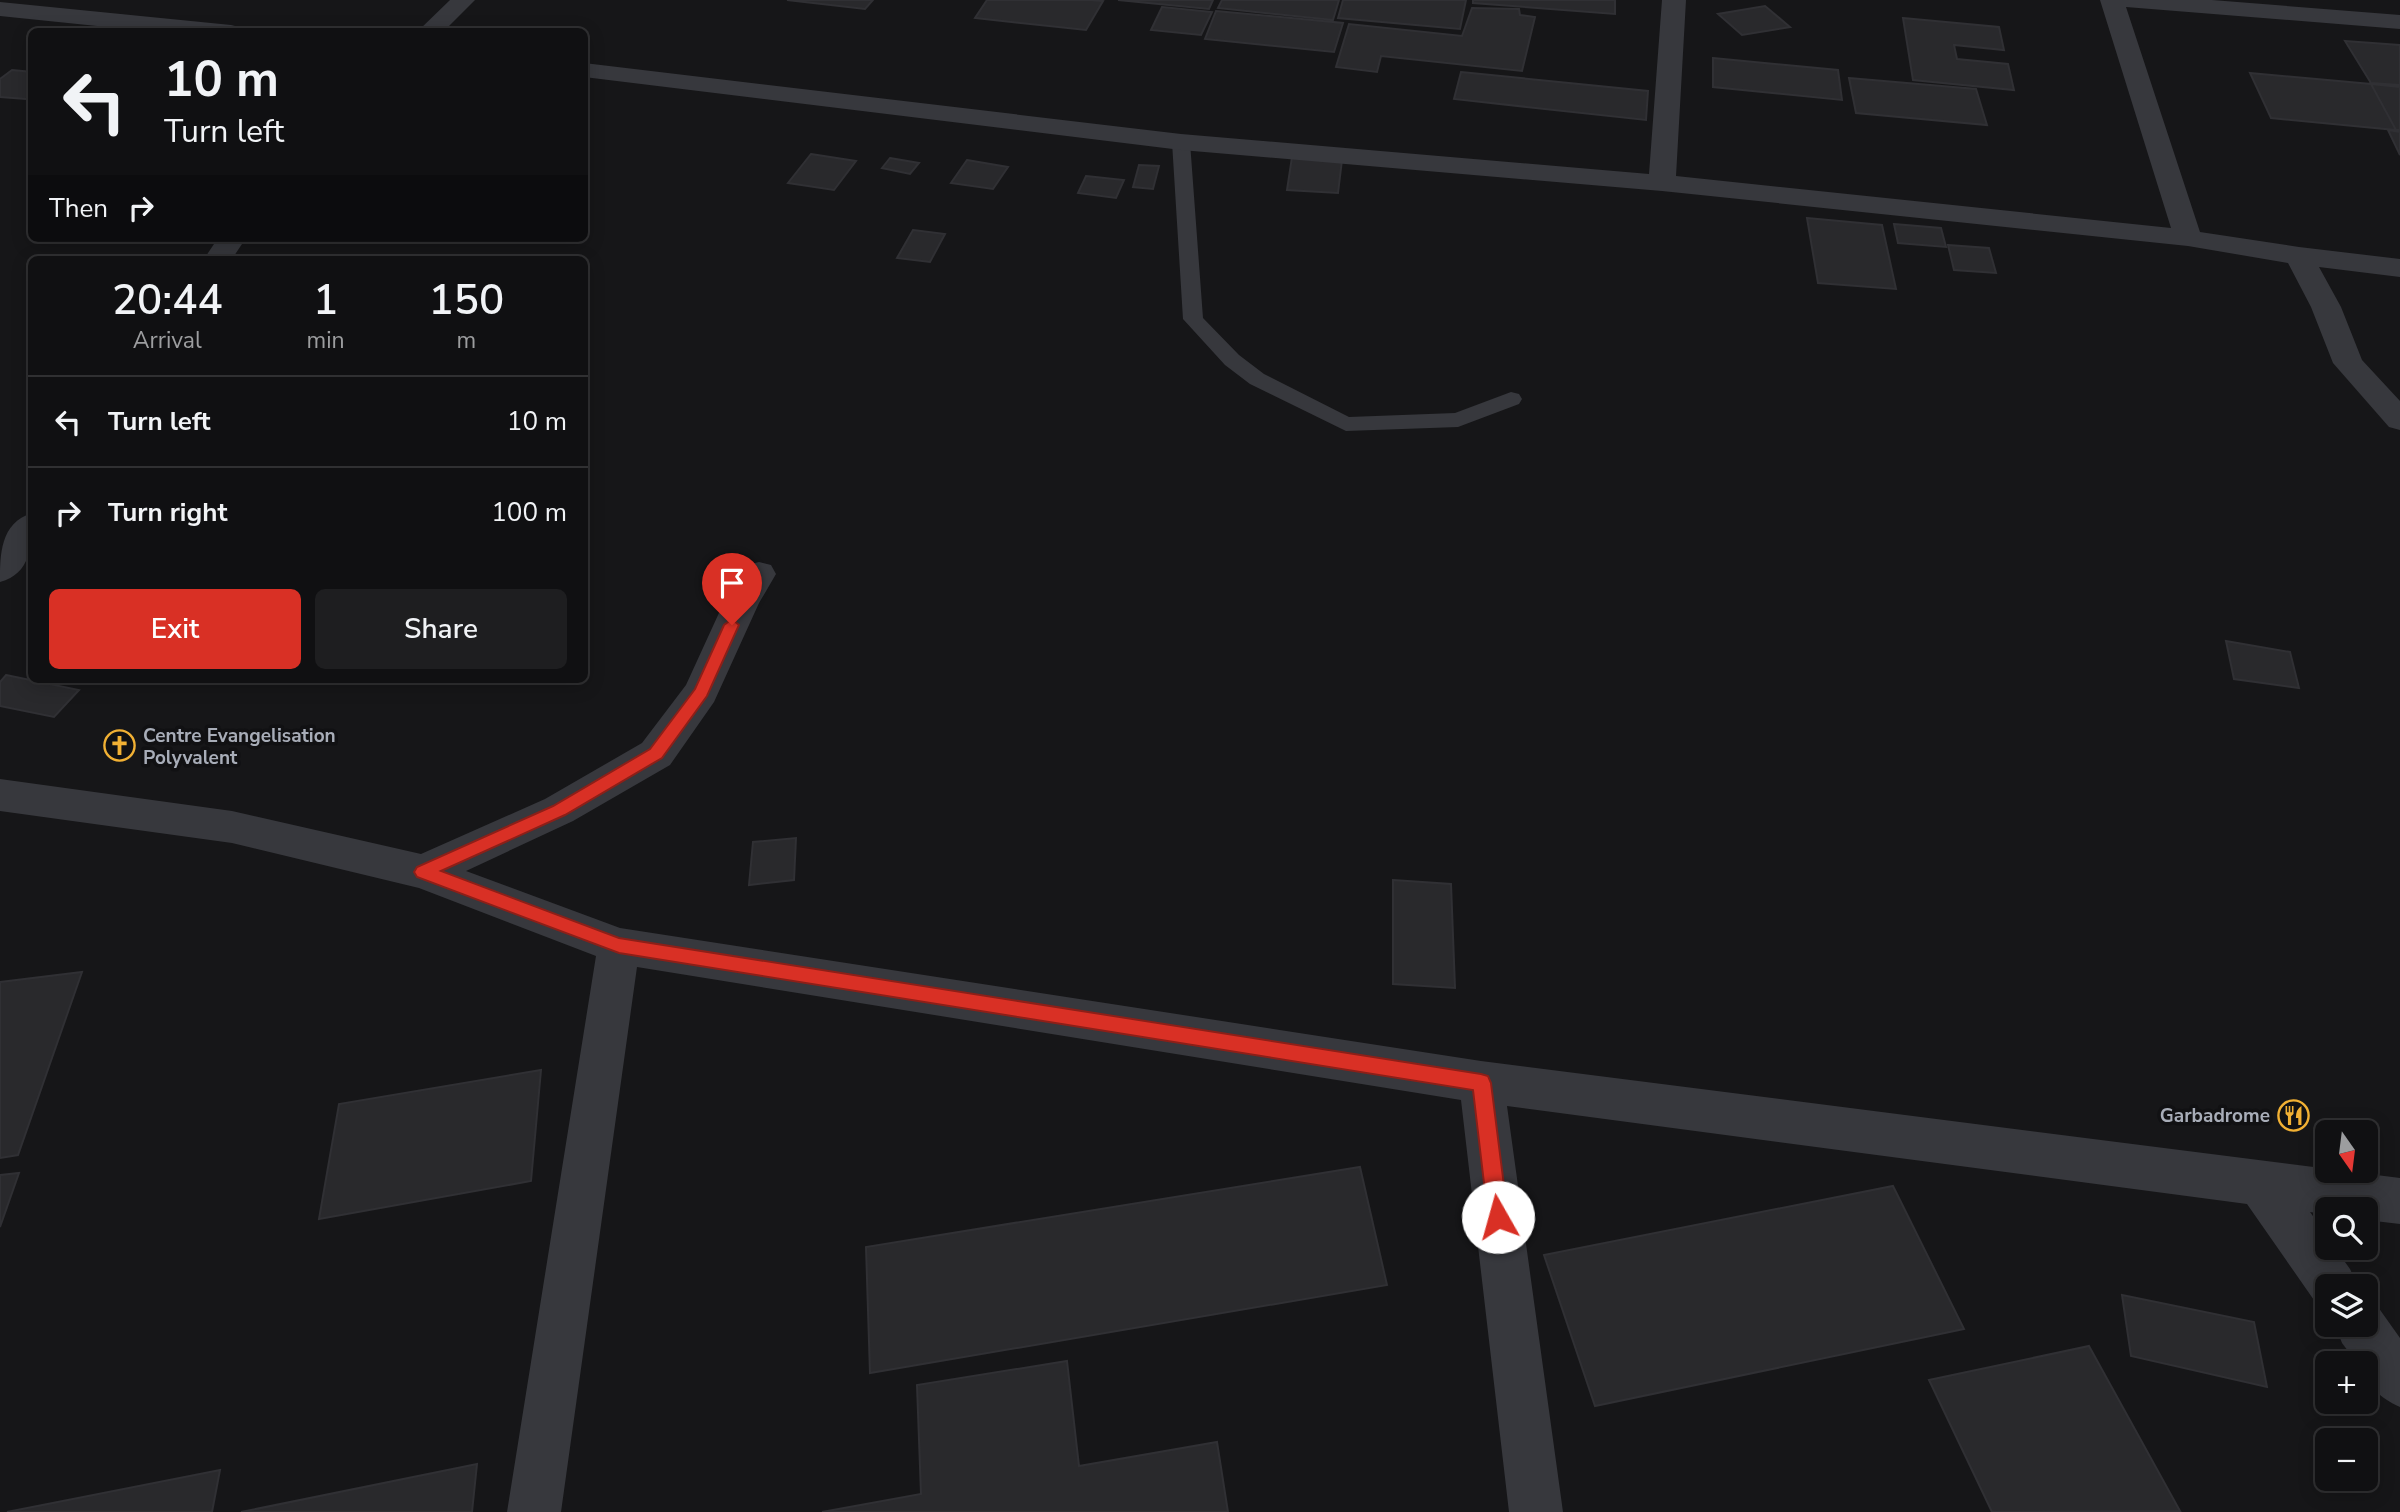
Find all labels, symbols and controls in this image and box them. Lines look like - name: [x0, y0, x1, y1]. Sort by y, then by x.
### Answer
- text: 10 m: [164, 46, 279, 113]
- icon: left: [49, 56, 140, 147]
- text: Turn left: [164, 110, 284, 153]
- icon: right: [122, 189, 160, 227]
- text: Then: [49, 191, 108, 226]
- text: 20:44: [112, 272, 223, 329]
- text: 1: [313, 272, 338, 329]
- text: 150: [428, 272, 504, 329]
- text: Arrival: [133, 325, 202, 356]
- text: min: [307, 325, 345, 356]
- text: m: [456, 325, 476, 356]
- icon: left: [49, 403, 87, 441]
- text: Turn left: [108, 404, 211, 439]
- text: 10 m: [507, 404, 567, 439]
- icon: right: [49, 494, 87, 532]
- text: Turn right: [108, 495, 227, 530]
- text: 100 m: [491, 495, 567, 530]
- pin: [702, 553, 762, 625]
- icon: arrive: [713, 564, 751, 602]
- button: Exit: [49, 589, 301, 669]
- button: Share: [315, 589, 567, 669]
- place label: Centre Evangelisation Polyvalent: [143, 723, 336, 771]
- church icon: Centre Evangelisation Polyvalent: [103, 729, 137, 763]
- restaurant icon: Garbadrome: [2276, 1098, 2310, 1132]
- place label: Garbadrome: [2160, 1103, 2270, 1129]
- north arrow: [2315, 1120, 2378, 1183]
- map controls: [2315, 1120, 2378, 1491]
- position arrow: [1461, 1180, 1535, 1254]
- button: search: [2315, 1197, 2378, 1260]
- button: layers: [2315, 1274, 2378, 1337]
- button: +: [2315, 1351, 2378, 1414]
- button: −: [2315, 1428, 2378, 1491]

